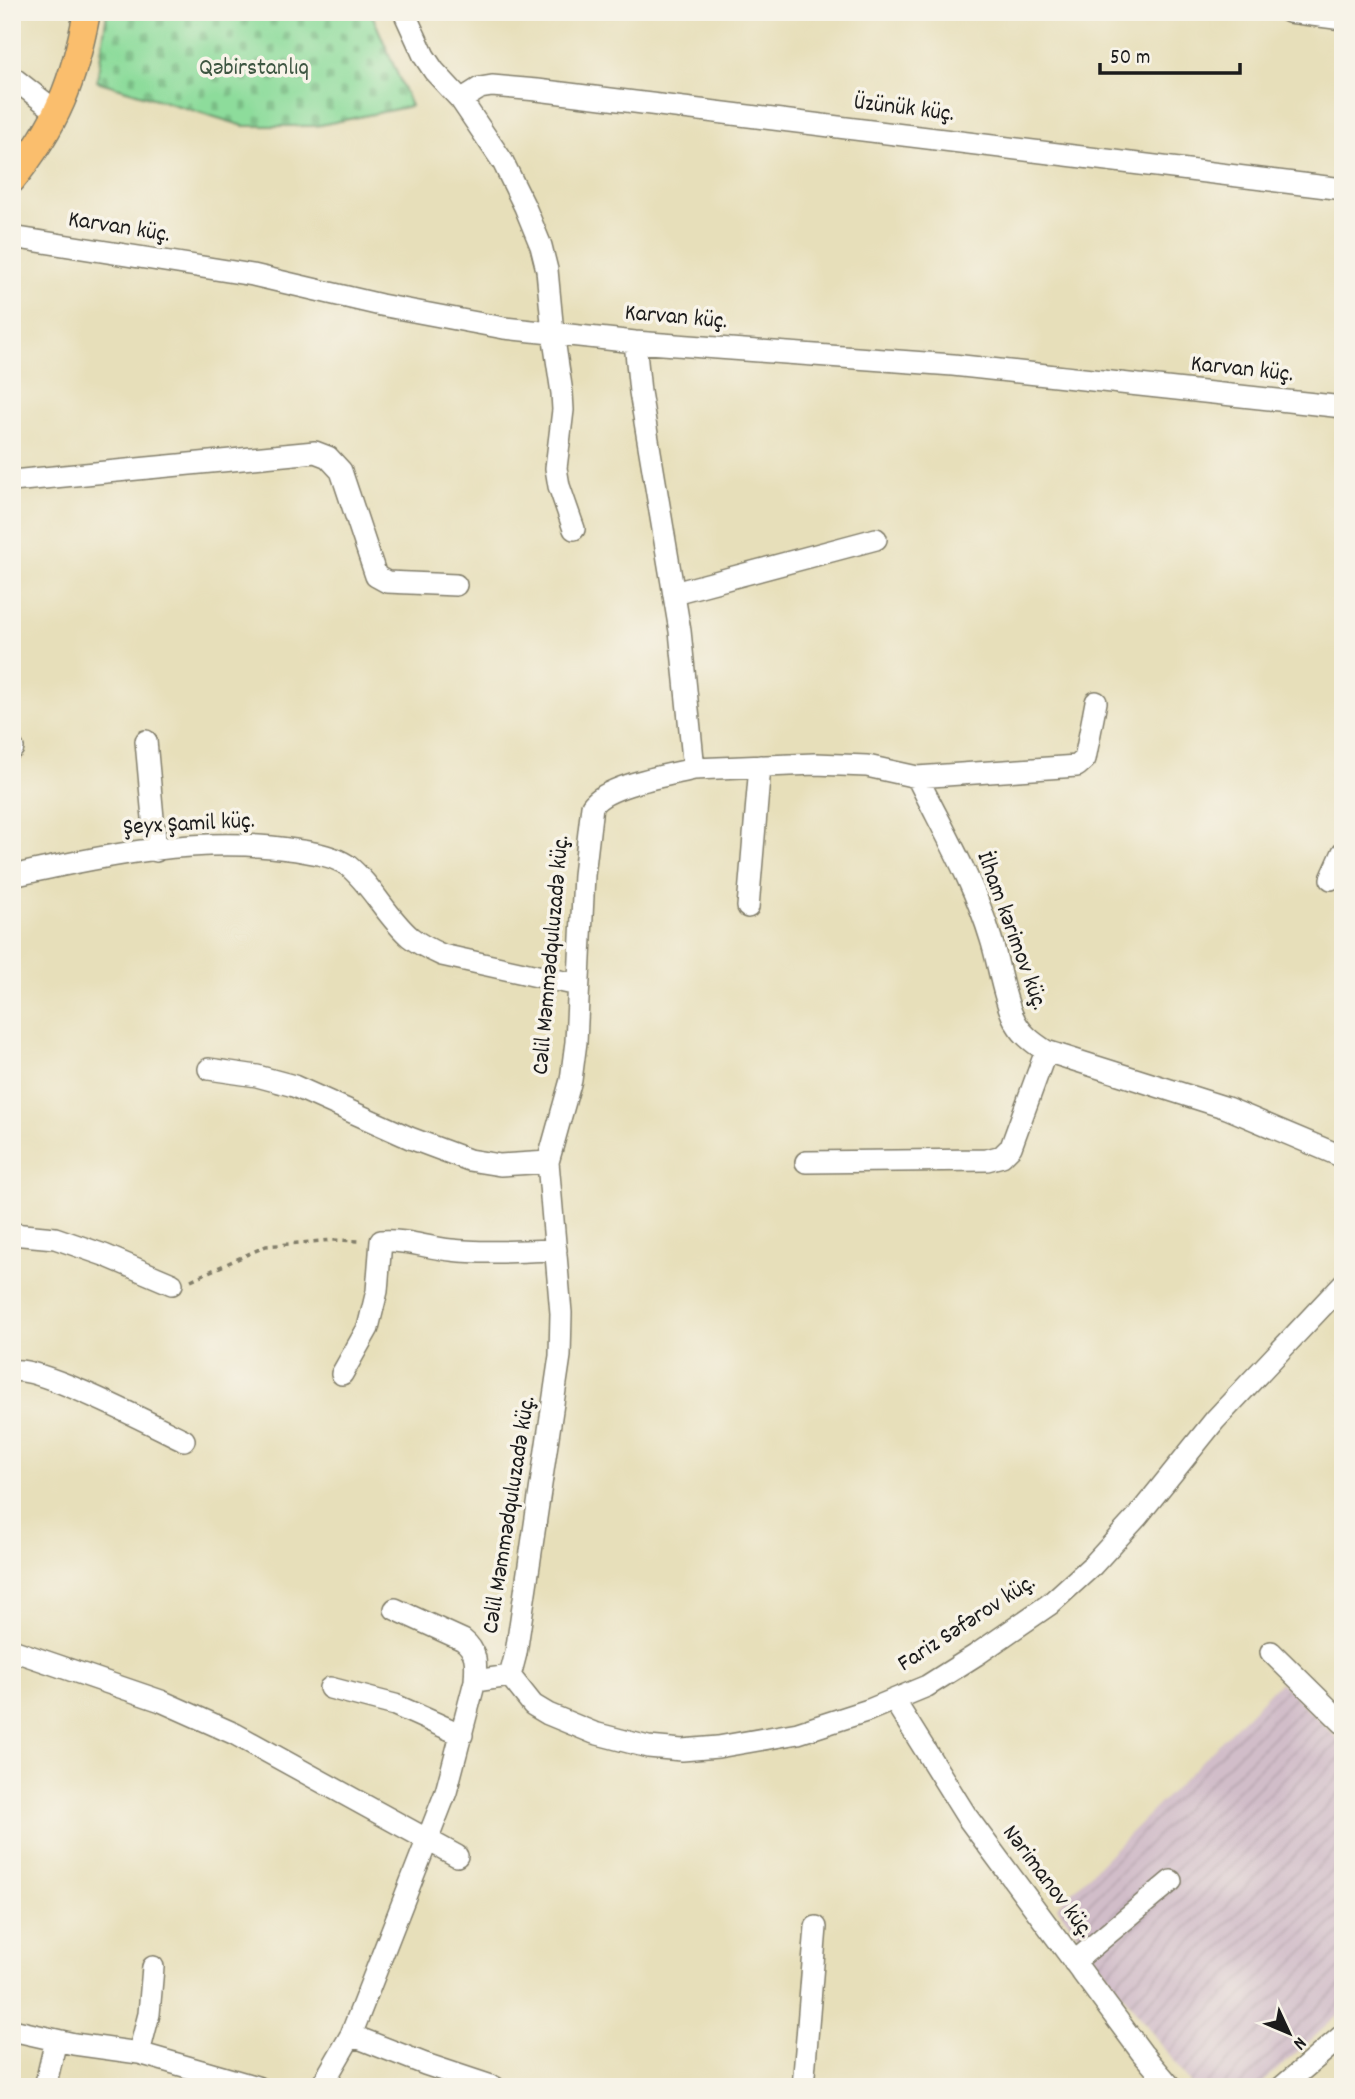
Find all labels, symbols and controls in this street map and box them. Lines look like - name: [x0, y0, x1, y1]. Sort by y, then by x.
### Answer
- scale bar: [1100, 32, 1240, 76]
- text: 50 m: [1110, 44, 1150, 74]
- park label: Qəbirstanlıq: [199, 52, 309, 86]
- street label: Üzünük küç.: [852, 86, 956, 132]
- street label: Karvan küç.: [66, 203, 172, 253]
- street label: Karvan küç.: [623, 297, 729, 339]
- street label: Karvan küç.: [1189, 348, 1295, 392]
- street label: Şeyx Şamil küç.: [122, 805, 256, 845]
- street label: Cəlil Məmmədquluzadə küç.: [525, 834, 579, 1076]
- street label: İlham kərimov küç.: [967, 847, 1055, 1015]
- street label: Cəlil Məmmədquluzadə küç.: [474, 1394, 546, 1636]
- street label: Fariz Səfərov küç.: [891, 1567, 1043, 1681]
- street label: Nərimanov küç.: [993, 1818, 1101, 1946]
- north arrow: [1254, 1997, 1324, 2068]
- text: N: [1286, 2030, 1312, 2055]

